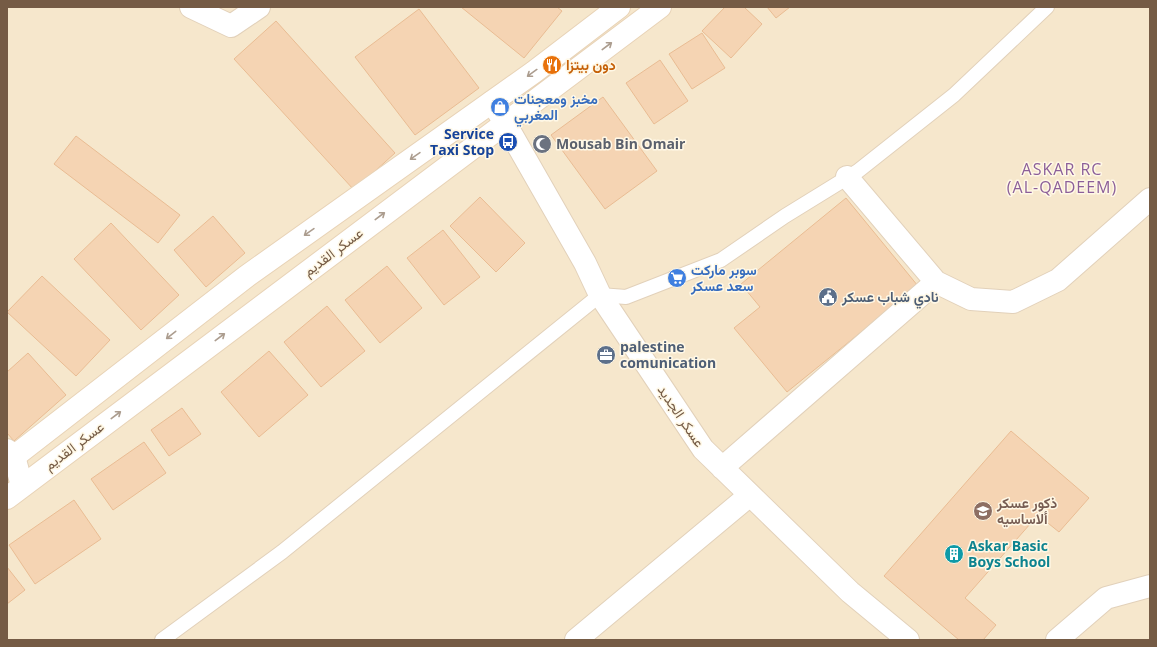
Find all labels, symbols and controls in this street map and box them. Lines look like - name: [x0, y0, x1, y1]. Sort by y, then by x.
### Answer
- one-way arrow: [602, 42, 613, 51]
- restaurant icon: دون بيتزا: [541, 54, 563, 76]
- place label: دون بيتزا: [566, 55, 616, 74]
- one-way arrow: [527, 69, 538, 77]
- place label: مخبز ومعجنات المغربي: [514, 89, 598, 127]
- shop icon: مخبز ومعجنات المغربي: [489, 96, 511, 118]
- place label: Service Taxi Stop: [430, 124, 494, 159]
- bus stop icon: Service Taxi Stop: [497, 131, 519, 153]
- mosque icon: Mousab Bin Omair: [531, 133, 553, 155]
- place label: Mousab Bin Omair: [556, 134, 686, 153]
- one-way arrow: [409, 152, 420, 160]
- district label: ASKAR RC (AL-QADEEM): [1007, 158, 1117, 198]
- one-way arrow: [374, 212, 385, 221]
- street label: عسكر القديم: [299, 223, 366, 280]
- one-way arrow: [303, 228, 314, 236]
- place label: سوبر ماركت سعد عسكر: [690, 260, 757, 295]
- supermarket icon: سوبر ماركت سعد عسكر: [666, 267, 688, 289]
- public building icon: نادي شباب عسكر: [817, 286, 839, 308]
- place label: نادي شباب عسكر: [841, 287, 939, 309]
- one-way arrow: [165, 330, 176, 339]
- one-way arrow: [215, 333, 226, 341]
- place label: palestine comunication: [620, 337, 716, 372]
- office icon: palestine comunication: [595, 344, 617, 366]
- street label: عسكر الجديد: [654, 381, 709, 451]
- one-way arrow: [111, 411, 122, 419]
- street label: عسكر القديم: [40, 417, 107, 474]
- place label: ذكور عسكر ألاساسيه: [996, 493, 1057, 528]
- school or university icon: ذكور عسكر ألاساسيه: [972, 500, 994, 522]
- place label: Askar Basic Boys School: [968, 536, 1050, 571]
- building icon: Askar Basic Boys School: [943, 543, 965, 565]

